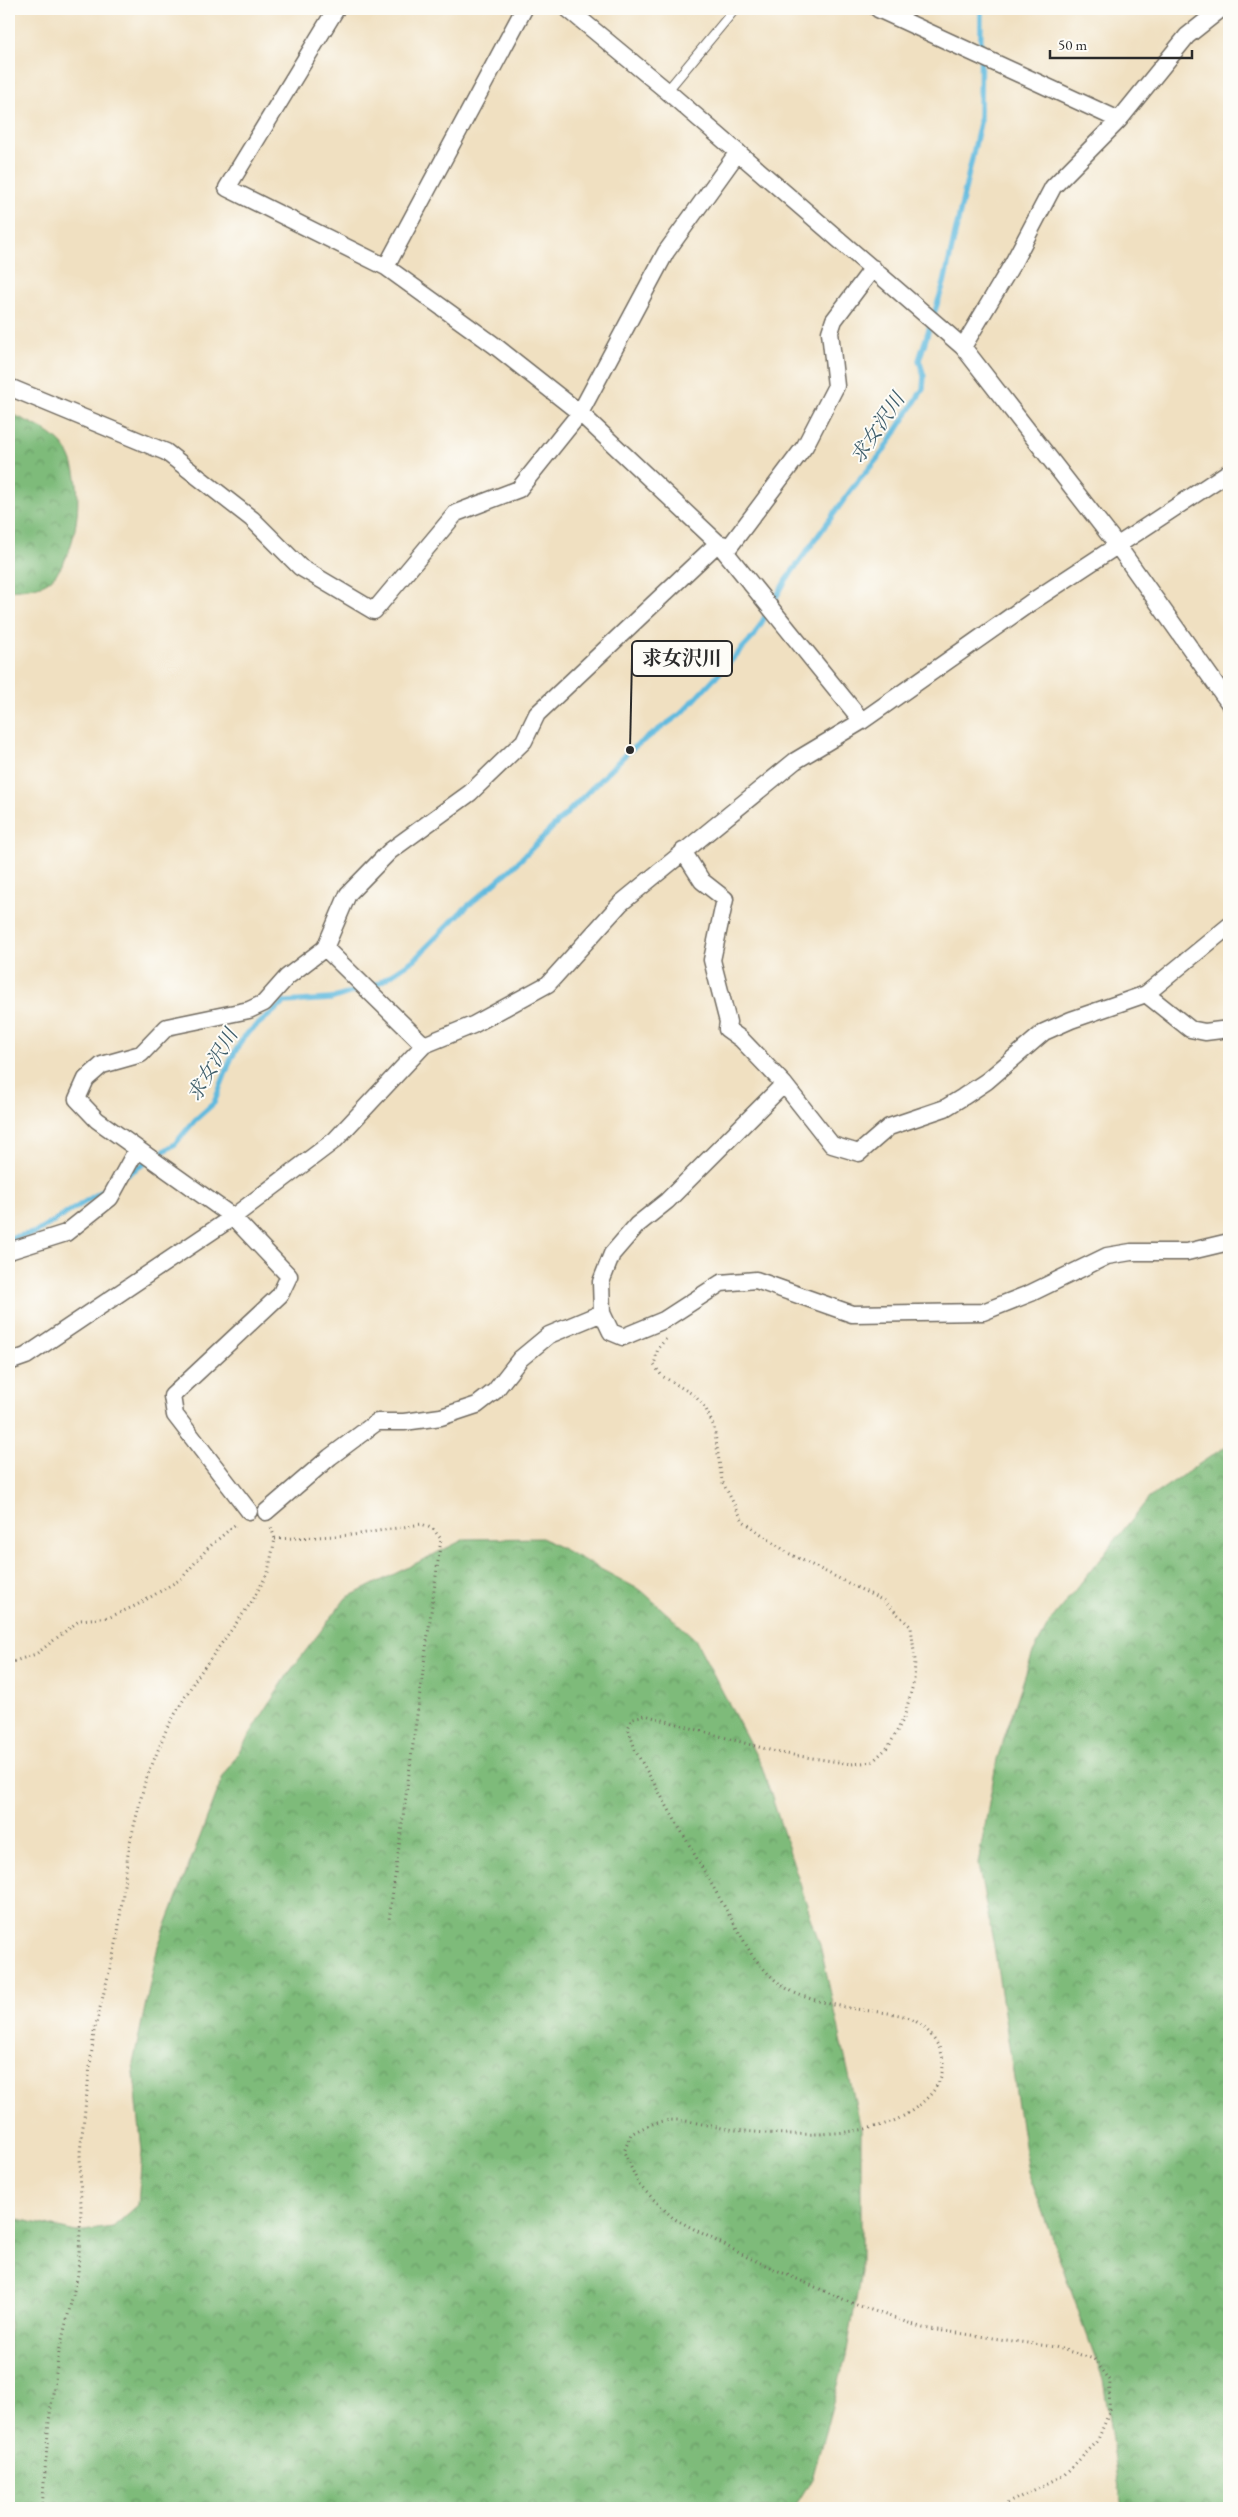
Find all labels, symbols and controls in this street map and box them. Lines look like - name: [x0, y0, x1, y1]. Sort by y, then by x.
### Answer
- scale bar: [1050, 28, 1193, 60]
- text: 50 m: [1058, 35, 1087, 54]
- water label: 求女沢川: [844, 386, 911, 468]
- callout: 求女沢川: [632, 641, 732, 676]
- text: 求女沢川: [642, 645, 722, 671]
- water label: 求女沢川: [181, 1022, 244, 1106]

